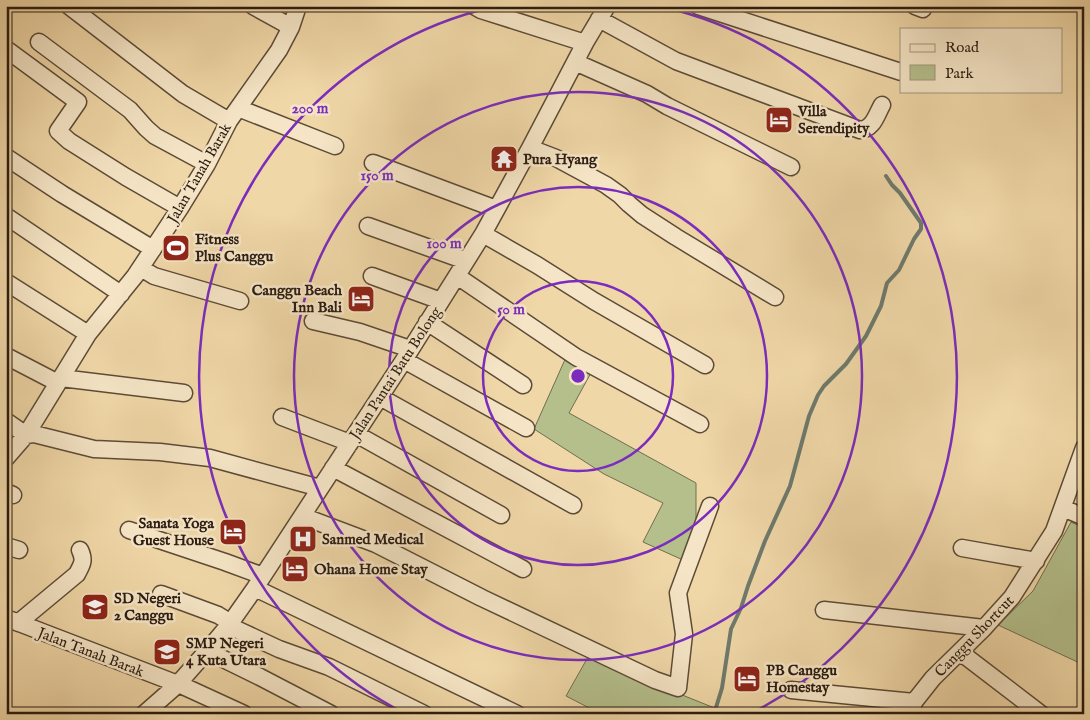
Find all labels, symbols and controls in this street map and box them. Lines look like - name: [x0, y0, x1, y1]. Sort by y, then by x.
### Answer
- legend: [900, 28, 1062, 92]
- text: Road: [945, 38, 980, 57]
- text: Park: [945, 64, 975, 83]
- text: 200 m: [292, 99, 329, 118]
- place label: Villa Serendipity: [797, 102, 870, 138]
- hotel icon: Villa Serendipity: [764, 105, 794, 135]
- street label: Jalan Tanah Barak: [162, 119, 236, 228]
- temple icon: Pura Hyang: [489, 144, 519, 174]
- place label: Pura Hyang: [523, 150, 598, 169]
- text: 150 m: [360, 166, 394, 185]
- place label: Fitness Plus Canggu: [195, 230, 273, 266]
- sports icon: Fitness Plus Canggu: [161, 233, 191, 263]
- text: 100 m: [426, 234, 462, 253]
- place label: Canggu Beach Inn Bali: [252, 281, 343, 317]
- hotel icon: Canggu Beach Inn Bali: [346, 284, 376, 314]
- text: 50 m: [497, 300, 525, 319]
- street label: Jalan Pantai Batu Bolong: [344, 302, 446, 445]
- centre of rings: [569, 367, 587, 385]
- place label: Sanata Yoga Guest House: [133, 514, 215, 550]
- hotel icon: Sanata Yoga Guest House: [218, 517, 248, 547]
- hospital icon: Sanmed Medical: [288, 524, 318, 554]
- place label: Sanmed Medical: [322, 530, 425, 549]
- hotel icon: Ohana Home Stay: [280, 554, 310, 584]
- place label: Ohana Home Stay: [314, 560, 428, 579]
- place label: SD Negeri 2 Canggu: [114, 589, 181, 625]
- school or university icon: SD Negeri 2 Canggu: [80, 592, 110, 622]
- street label: Canggu Shortcut: [931, 592, 1018, 681]
- street label: Jalan Tanah Barak: [33, 623, 148, 682]
- place label: SMP Negeri 4 Kuta Utara: [186, 634, 267, 670]
- school or university icon: SMP Negeri 4 Kuta Utara: [152, 637, 182, 667]
- place label: PB Canggu Homestay: [766, 661, 837, 697]
- hotel icon: PB Canggu Homestay: [732, 664, 762, 694]

